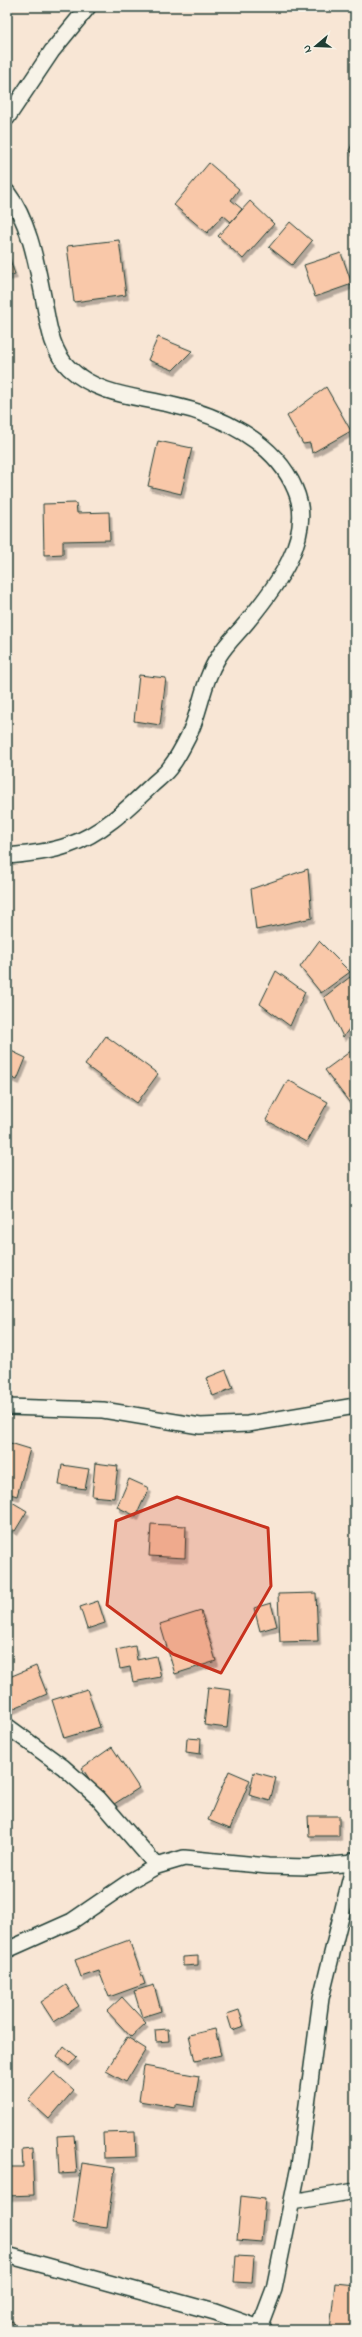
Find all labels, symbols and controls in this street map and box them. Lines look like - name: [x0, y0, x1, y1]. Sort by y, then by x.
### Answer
- north arrow: [296, 26, 336, 66]
- text: N: [299, 43, 316, 55]

